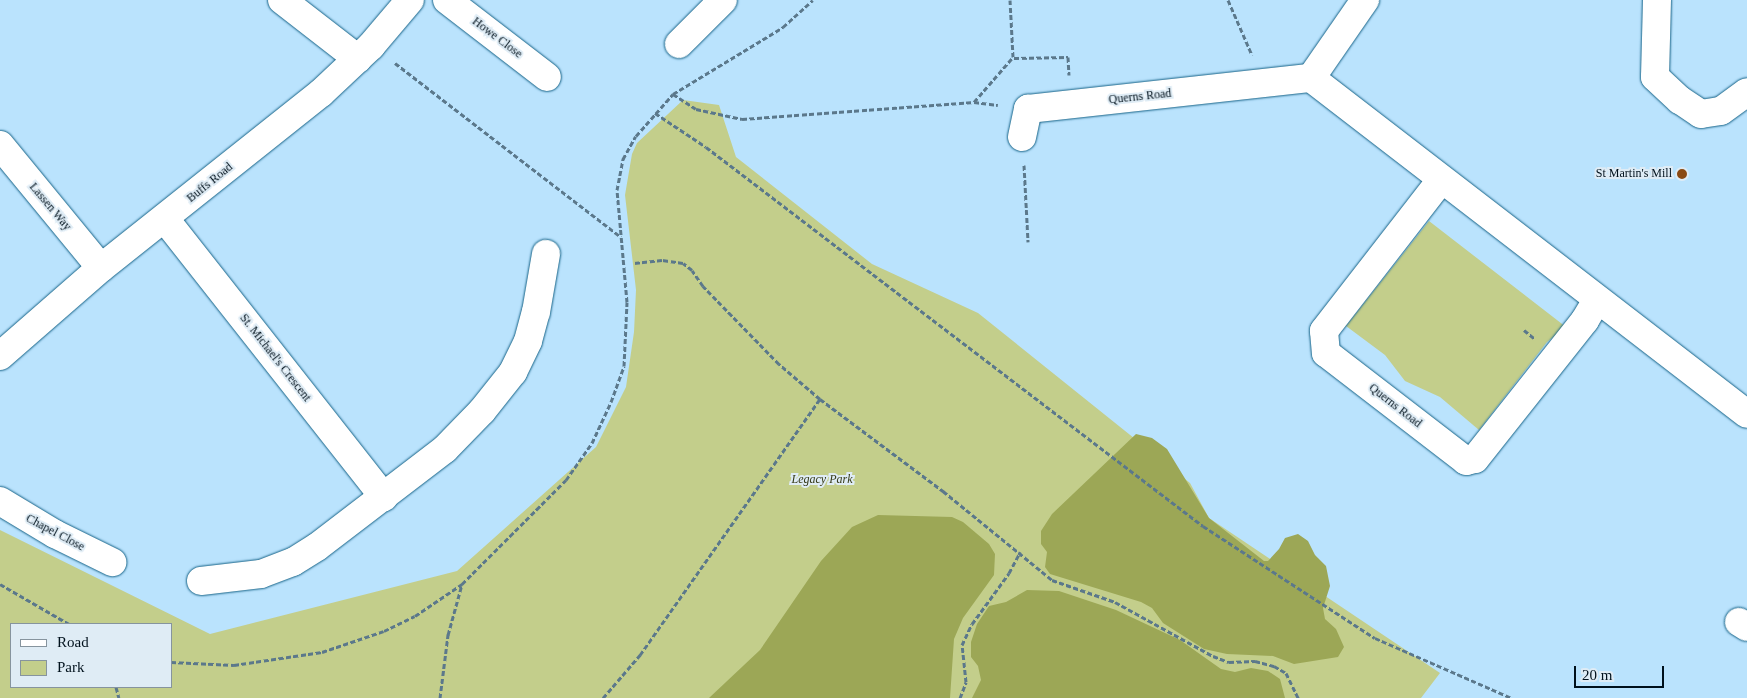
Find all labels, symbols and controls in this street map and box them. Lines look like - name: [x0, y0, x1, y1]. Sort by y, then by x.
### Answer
- street label: Howe Close: [469, 14, 525, 62]
- street label: Querns Road: [1108, 87, 1172, 107]
- street label: Buffs Road: [184, 160, 236, 206]
- place label: St Martin's Mill: [1596, 167, 1672, 181]
- marker: St Martin's Mill: [1676, 168, 1688, 180]
- street label: Lassen Way: [26, 180, 74, 234]
- street label: St. Michael's Crescent: [236, 311, 314, 405]
- street label: Querns Road: [1366, 381, 1424, 431]
- park label: Legacy Park: [792, 473, 852, 487]
- street label: Chapel Close: [23, 512, 87, 554]
- legend: [10, 623, 172, 688]
- text: Road: [57, 634, 89, 650]
- scale bar: [1577, 656, 1667, 688]
- text: Park: [57, 659, 85, 675]
- text: 20 m: [1582, 667, 1612, 683]

